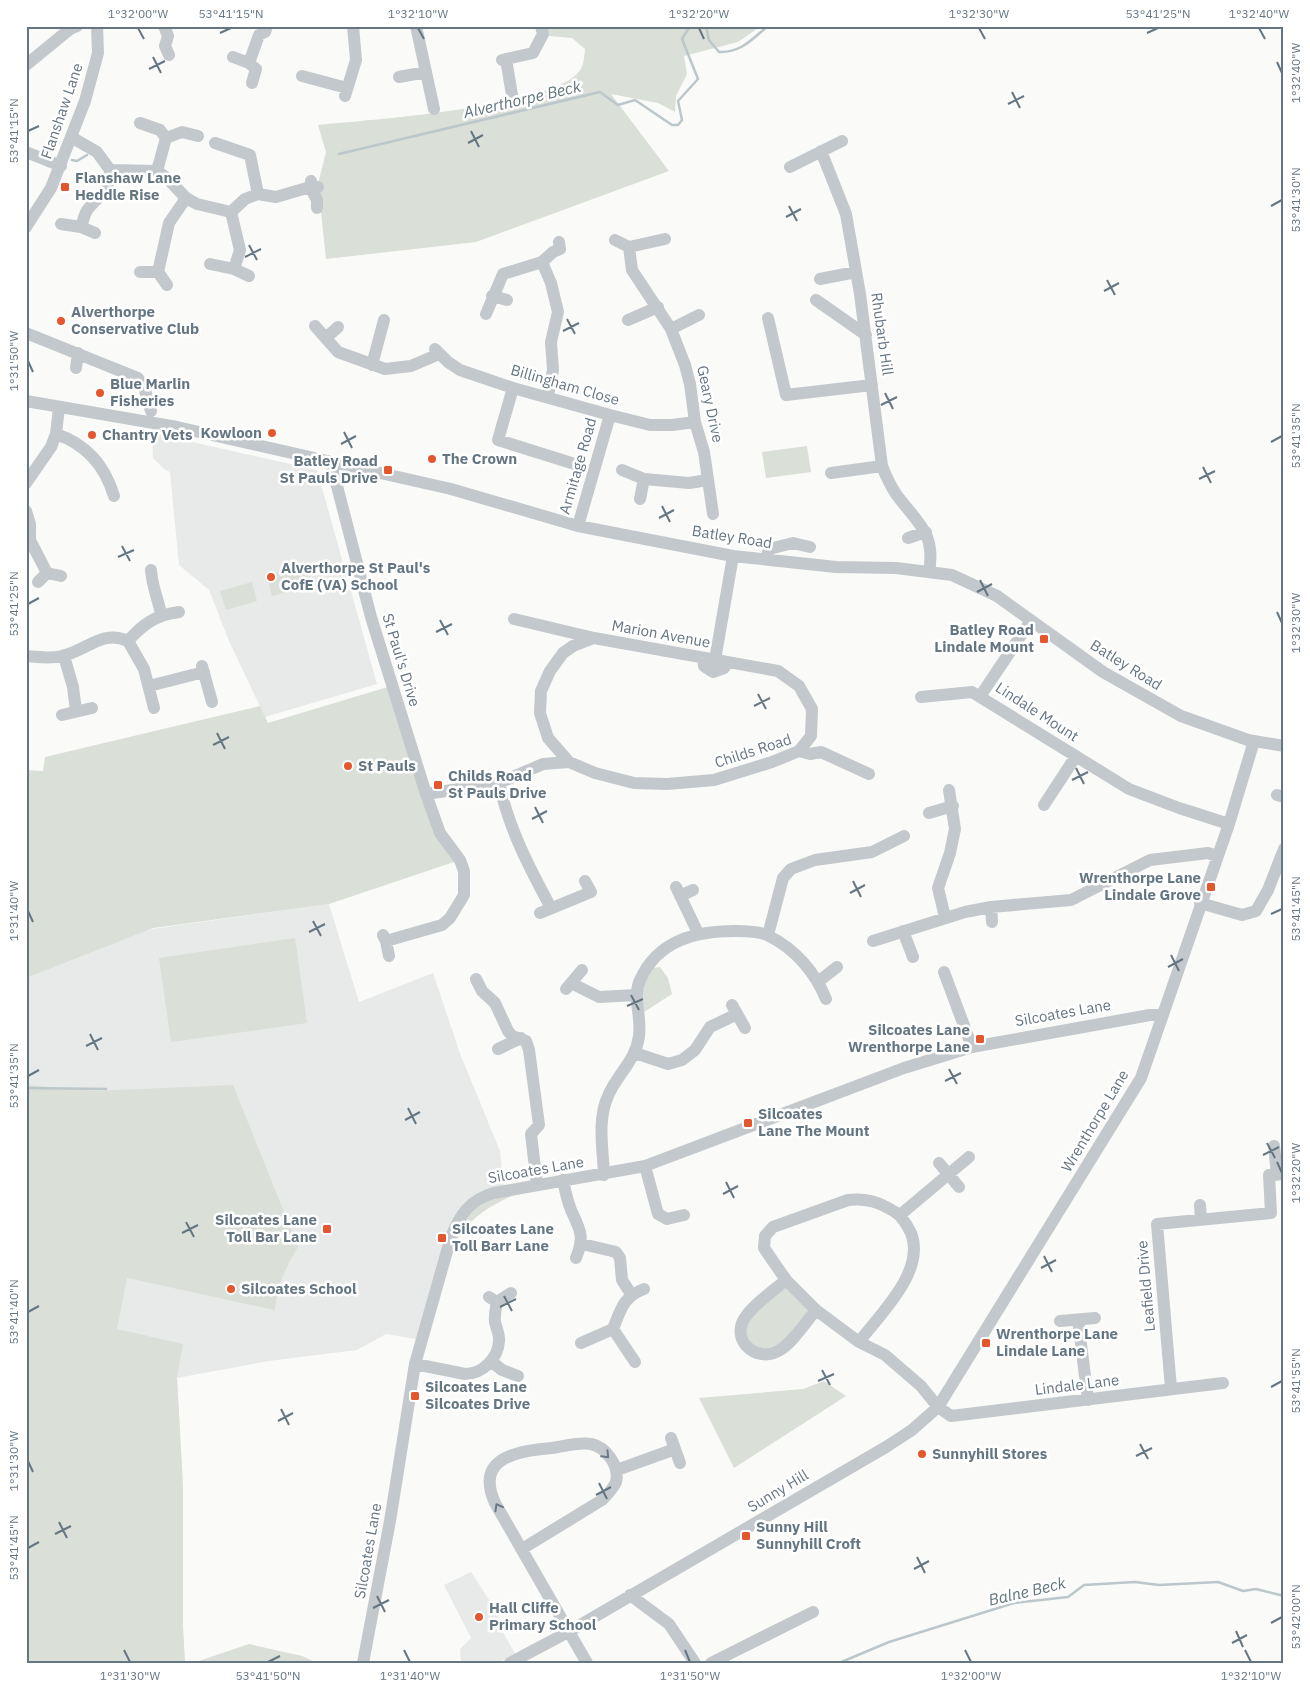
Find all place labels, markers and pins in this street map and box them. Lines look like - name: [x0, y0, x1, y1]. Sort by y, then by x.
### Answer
- place label: Flanshaw Lane Heddle Rise: [75, 168, 181, 204]
- marker: Flanshaw Lane Heddle Rise: [59, 181, 71, 193]
- place label: Alverthorpe Conservative Club: [71, 302, 199, 338]
- marker: Alverthorpe Conservative Club: [55, 315, 67, 327]
- place label: Blue Marlin Fisheries: [110, 374, 190, 410]
- marker: Blue Marlin Fisheries: [94, 387, 106, 399]
- place label: Kowloon: [201, 423, 262, 442]
- place label: Chantry Vets: [102, 425, 193, 444]
- marker: Kowloon: [266, 427, 278, 439]
- marker: Chantry Vets: [86, 429, 98, 441]
- place label: The Crown: [442, 449, 517, 468]
- place label: Batley Road St Pauls Drive: [280, 451, 378, 487]
- marker: The Crown: [426, 453, 438, 465]
- marker: Batley Road St Pauls Drive: [382, 464, 394, 476]
- place label: Alverthorpe St Paul's CofE (VA) School: [281, 558, 431, 594]
- marker: Alverthorpe St Paul's CofE (VA) School: [265, 571, 277, 583]
- place label: Batley Road Lindale Mount: [934, 620, 1034, 656]
- marker: Batley Road Lindale Mount: [1038, 633, 1050, 645]
- place label: St Pauls: [358, 756, 416, 775]
- marker: St Pauls: [342, 760, 354, 772]
- place label: Childs Road St Pauls Drive: [448, 766, 547, 802]
- marker: Childs Road St Pauls Drive: [432, 779, 444, 791]
- place label: Wrenthorpe Lane Lindale Grove: [1079, 868, 1201, 904]
- marker: Wrenthorpe Lane Lindale Grove: [1205, 881, 1217, 893]
- place label: Silcoates Lane Wrenthorpe Lane: [848, 1020, 970, 1056]
- marker: Silcoates Lane Wrenthorpe Lane: [974, 1033, 986, 1045]
- place label: Silcoates Lane The Mount: [758, 1104, 870, 1140]
- marker: Silcoates Lane The Mount: [742, 1117, 754, 1129]
- place label: Silcoates Lane Toll Bar Lane: [215, 1210, 317, 1246]
- place label: Silcoates Lane Toll Barr Lane: [452, 1219, 554, 1255]
- marker: Silcoates Lane Toll Bar Lane: [321, 1223, 333, 1235]
- marker: Silcoates Lane Toll Barr Lane: [436, 1232, 448, 1244]
- place label: Silcoates School: [241, 1279, 357, 1298]
- marker: Silcoates School: [225, 1283, 237, 1295]
- place label: Wrenthorpe Lane Lindale Lane: [996, 1324, 1118, 1360]
- marker: Wrenthorpe Lane Lindale Lane: [980, 1337, 992, 1349]
- place label: Silcoates Lane Silcoates Drive: [425, 1377, 530, 1413]
- marker: Silcoates Lane Silcoates Drive: [409, 1390, 421, 1402]
- place label: Sunnyhill Stores: [932, 1444, 1048, 1463]
- marker: Sunnyhill Stores: [916, 1448, 928, 1460]
- place label: Sunny Hill Sunnyhill Croft: [756, 1517, 861, 1553]
- marker: Sunny Hill Sunnyhill Croft: [740, 1530, 752, 1542]
- place label: Hall Cliffe Primary School: [489, 1598, 597, 1634]
- marker: Hall Cliffe Primary School: [473, 1611, 485, 1623]

